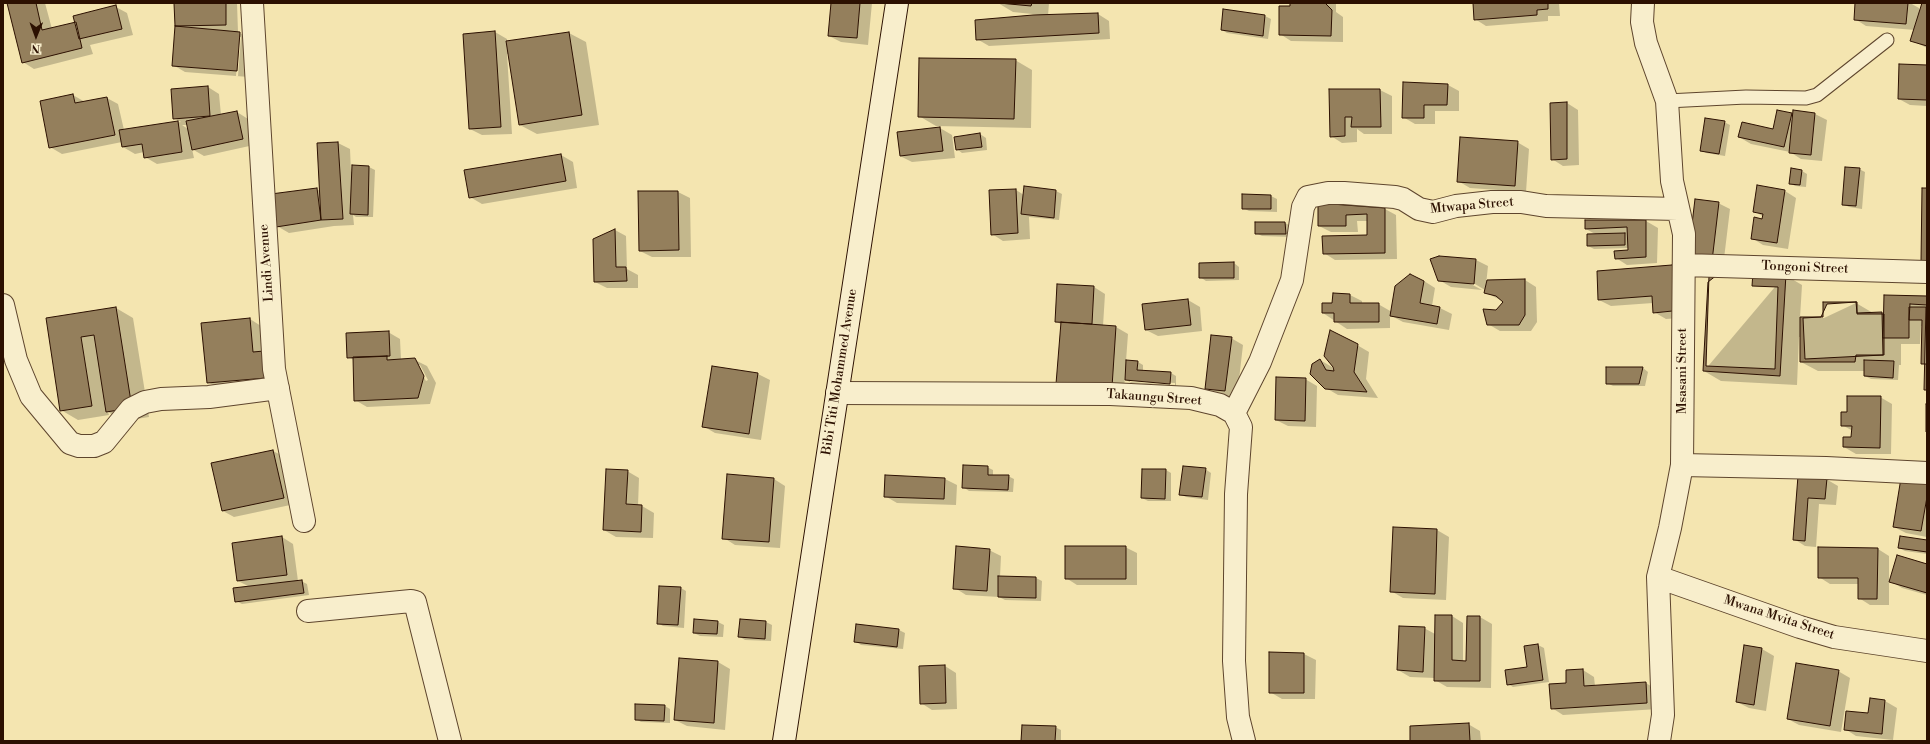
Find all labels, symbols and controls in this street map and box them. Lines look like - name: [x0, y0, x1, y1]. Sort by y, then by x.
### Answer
- north arrow: [16, 16, 56, 56]
- text: N: [31, 41, 40, 55]
- street label: Mtwapa Street: [1430, 195, 1514, 217]
- street label: Lindi Avenue: [257, 224, 277, 302]
- street label: Tongoni Street: [1761, 259, 1849, 277]
- street label: Bibi Titi Mohammed Avenue: [819, 288, 861, 456]
- street label: Msasani Street: [1675, 328, 1691, 414]
- street label: Takaungu Street: [1106, 387, 1202, 409]
- street label: Mwana Mvita Street: [1722, 593, 1836, 643]

